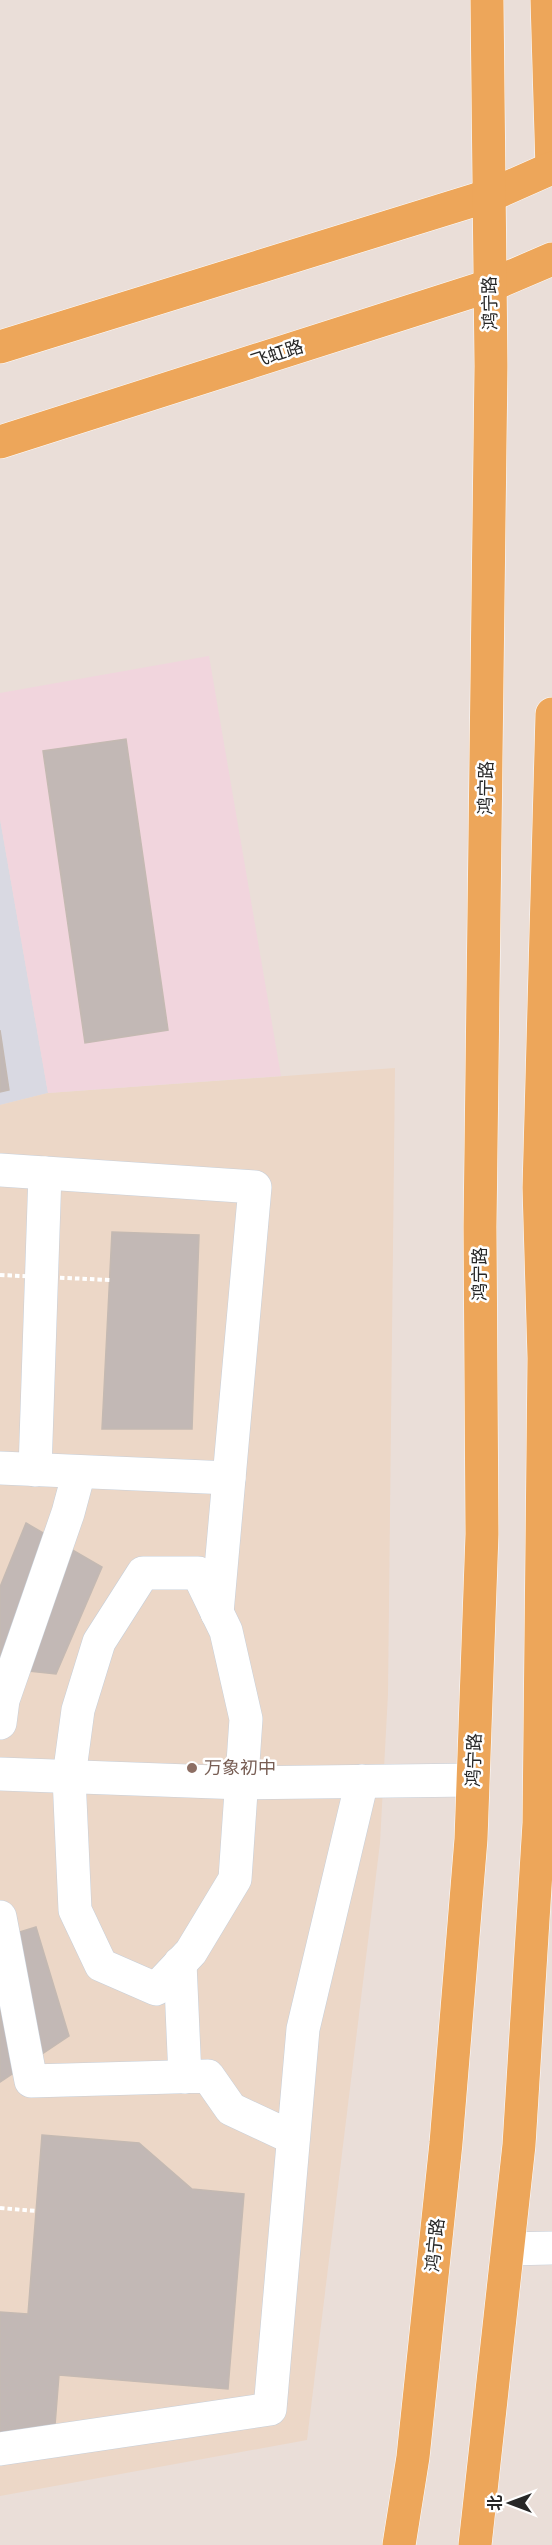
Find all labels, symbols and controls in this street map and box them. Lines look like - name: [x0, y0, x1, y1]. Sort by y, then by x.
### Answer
- street label: 鸿宁路: [479, 276, 501, 330]
- street label: 飞虹路: [248, 335, 306, 373]
- street label: 鸿宁路: [475, 761, 497, 815]
- street label: 鸿宁路: [469, 1247, 491, 1301]
- street label: 鸿宁路: [462, 1733, 486, 1787]
- place label: 万象初中: [204, 1757, 276, 1779]
- marker: 万象初中: [185, 1761, 199, 1775]
- street label: 鸿宁路: [421, 2217, 449, 2273]
- north arrow: [480, 2473, 540, 2533]
- text: 北: [486, 2495, 505, 2511]

